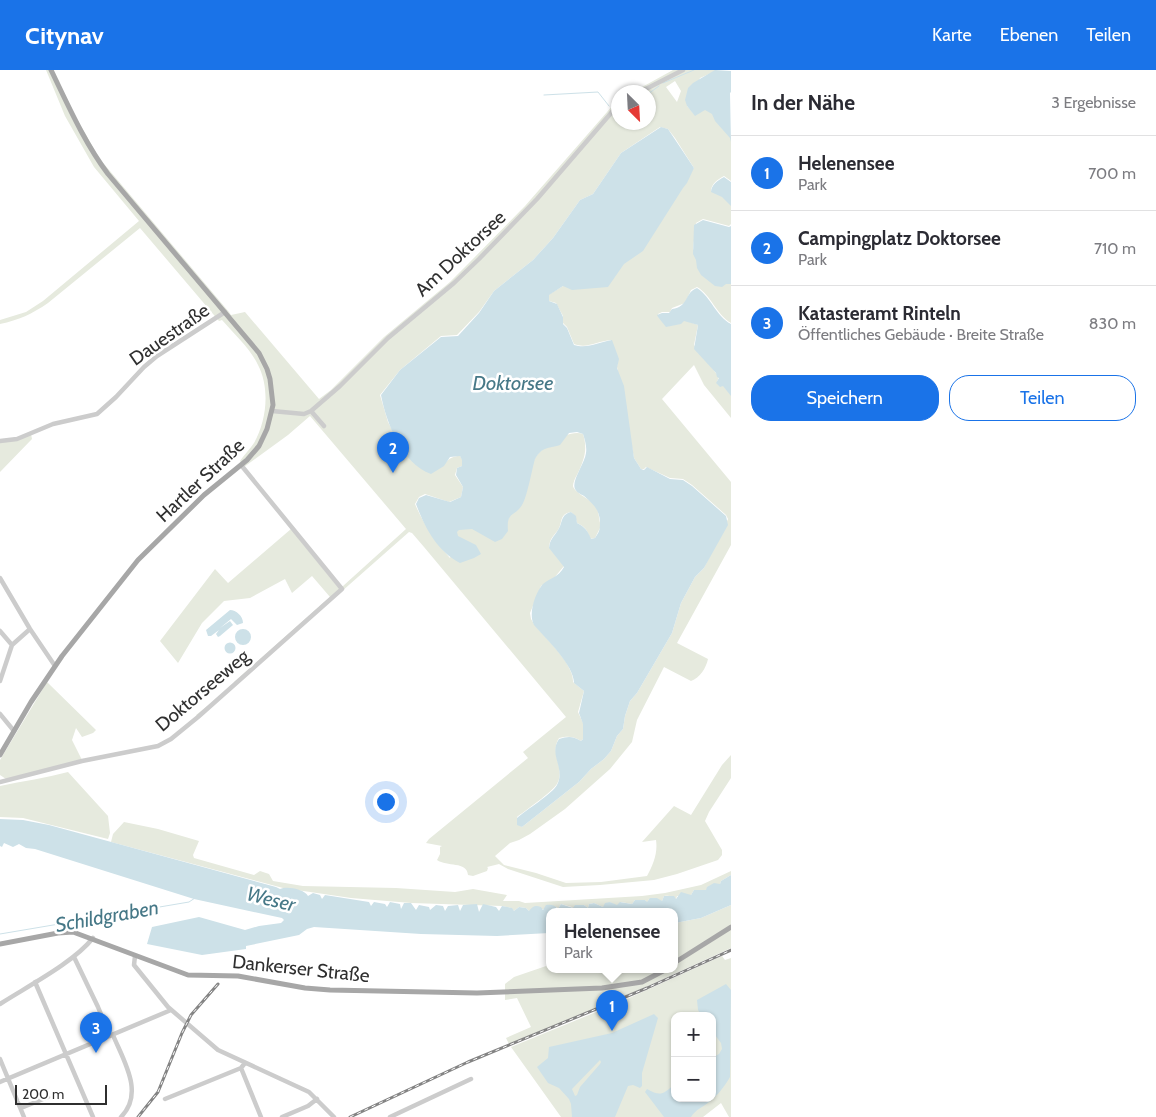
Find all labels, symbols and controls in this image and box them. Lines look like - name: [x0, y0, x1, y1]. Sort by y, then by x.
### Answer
- text: Citynav: [25, 21, 104, 50]
- text: Karte: [932, 24, 972, 46]
- text: Ebenen: [1000, 24, 1058, 46]
- text: Teilen: [1086, 24, 1131, 46]
- north arrow: [611, 85, 656, 130]
- text: In der Nähe: [751, 90, 855, 115]
- text: 3 Ergebnisse: [1051, 93, 1136, 112]
- text: Helenensee: [798, 152, 894, 175]
- text: 1: [764, 164, 770, 183]
- text: 700 m: [1088, 164, 1136, 183]
- text: Park: [798, 175, 827, 194]
- street label: Am Doktorsee: [410, 205, 511, 301]
- text: Campingplatz Doktorsee: [798, 227, 1001, 250]
- text: 2: [763, 239, 771, 258]
- text: 710 m: [1094, 239, 1136, 258]
- text: Park: [798, 250, 827, 269]
- street label: Dauestraße: [125, 298, 214, 370]
- text: Katasteramt Rinteln: [798, 302, 961, 325]
- text: 3: [763, 314, 771, 333]
- text: 830 m: [1089, 314, 1136, 333]
- text: Öffentliches Gebäude · Breite Straße: [798, 325, 1044, 344]
- water label: Doktorsee: [473, 371, 553, 395]
- button: Speichern: [751, 375, 939, 421]
- button: Teilen: [949, 375, 1136, 421]
- pin: 2: [377, 432, 409, 473]
- street label: Hartler Straße: [152, 434, 249, 527]
- street label: Doktorseeweg: [151, 644, 254, 736]
- your location: [373, 789, 399, 815]
- water label: Weser: [244, 881, 299, 917]
- water label: Schildgraben: [54, 895, 160, 937]
- popup: [546, 908, 678, 973]
- text: Helenensee: [564, 920, 660, 943]
- text: Park: [564, 943, 593, 962]
- street label: Dankerser Straße: [231, 950, 371, 987]
- pin: 1: [596, 990, 628, 1031]
- pin: 3: [80, 1012, 112, 1053]
- map controls: [671, 1012, 716, 1102]
- button: +: [671, 1012, 716, 1057]
- button: −: [671, 1057, 716, 1102]
- scale bar: [15, 1082, 108, 1105]
- text: 200 m: [22, 1085, 64, 1103]

